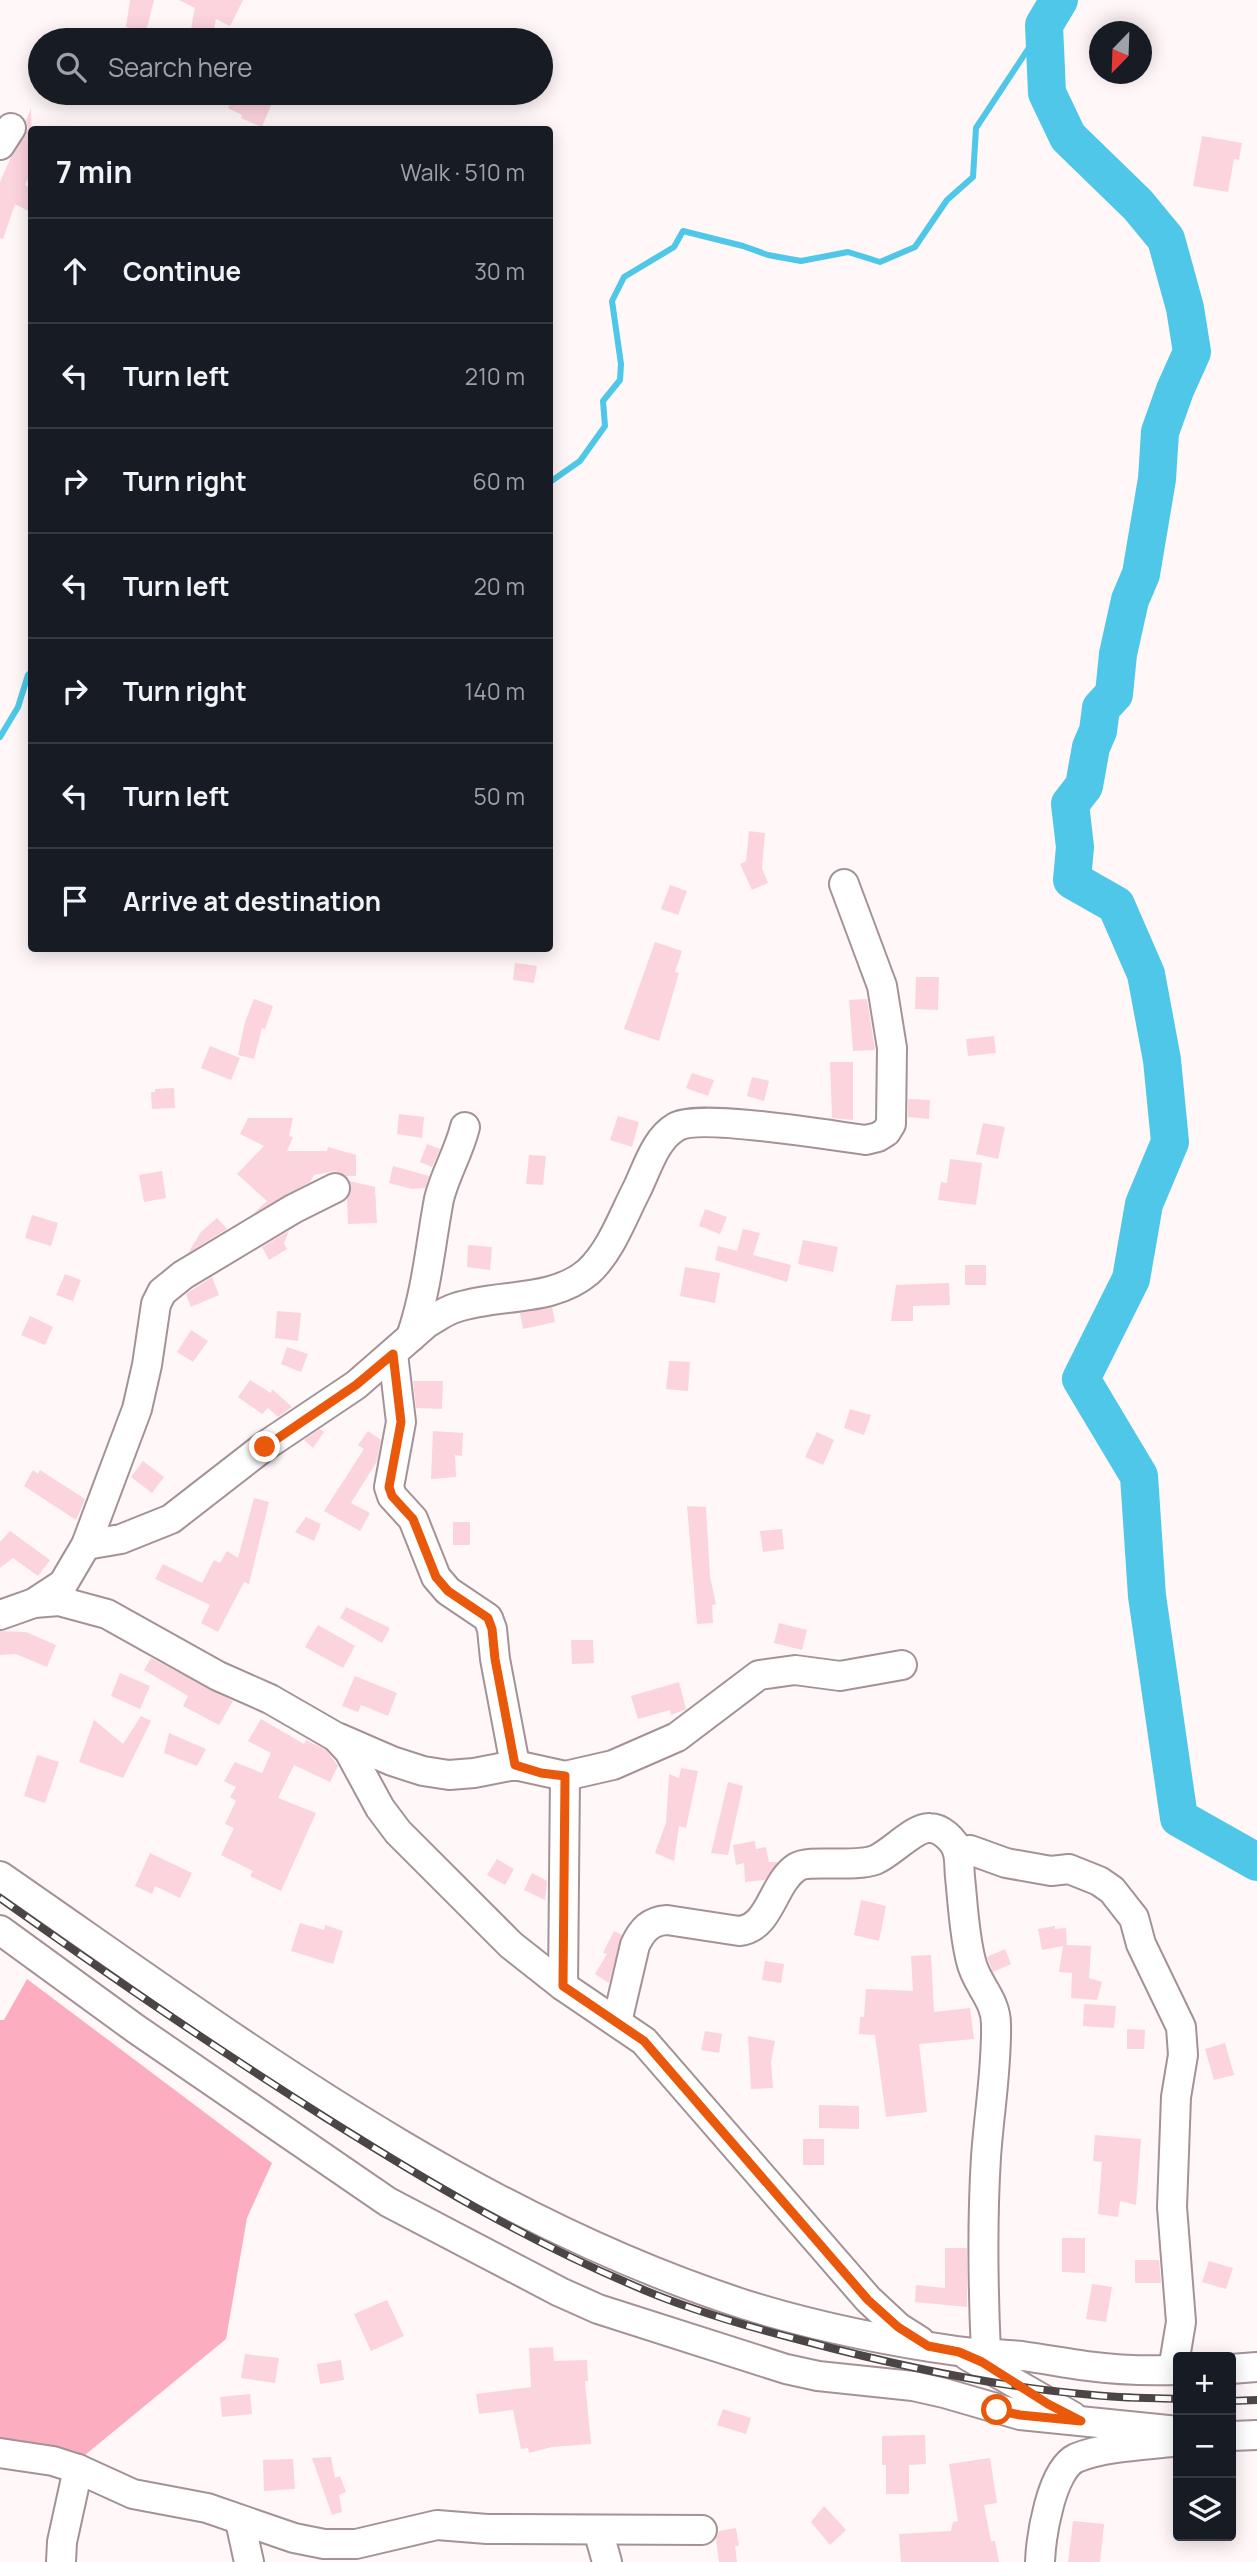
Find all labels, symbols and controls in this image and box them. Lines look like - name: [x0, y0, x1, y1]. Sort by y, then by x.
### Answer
- north arrow: [1089, 21, 1152, 84]
- search box: [28, 28, 553, 105]
- icon: search: [52, 48, 90, 86]
- text: Search here: [108, 49, 253, 85]
- text: 7 min: [56, 151, 132, 192]
- text: Walk · 510 m: [400, 156, 525, 188]
- icon: ahead: [56, 252, 94, 290]
- text: Continue: [123, 253, 241, 289]
- text: 30 m: [474, 255, 525, 287]
- icon: left: [56, 357, 94, 395]
- text: Turn left: [123, 358, 230, 394]
- text: 210 m: [465, 360, 525, 392]
- icon: right: [56, 462, 94, 500]
- text: Turn right: [123, 463, 247, 499]
- text: 60 m: [473, 465, 525, 497]
- icon: left: [56, 567, 94, 605]
- text: Turn left: [123, 568, 230, 604]
- text: 20 m: [474, 570, 525, 602]
- icon: right: [56, 672, 94, 710]
- text: Turn right: [123, 673, 247, 709]
- text: 140 m: [464, 675, 525, 707]
- icon: left: [56, 777, 94, 815]
- text: Turn left: [123, 778, 230, 814]
- text: 50 m: [474, 780, 525, 812]
- icon: arrive: [56, 882, 94, 920]
- text: Arrive at destination: [123, 883, 381, 919]
- route end: [249, 1431, 280, 1462]
- map controls: [1173, 2352, 1236, 2541]
- button: +: [1173, 2352, 1236, 2415]
- route start: [981, 2394, 1012, 2425]
- button: −: [1173, 2415, 1236, 2478]
- button: layers: [1173, 2478, 1236, 2541]

